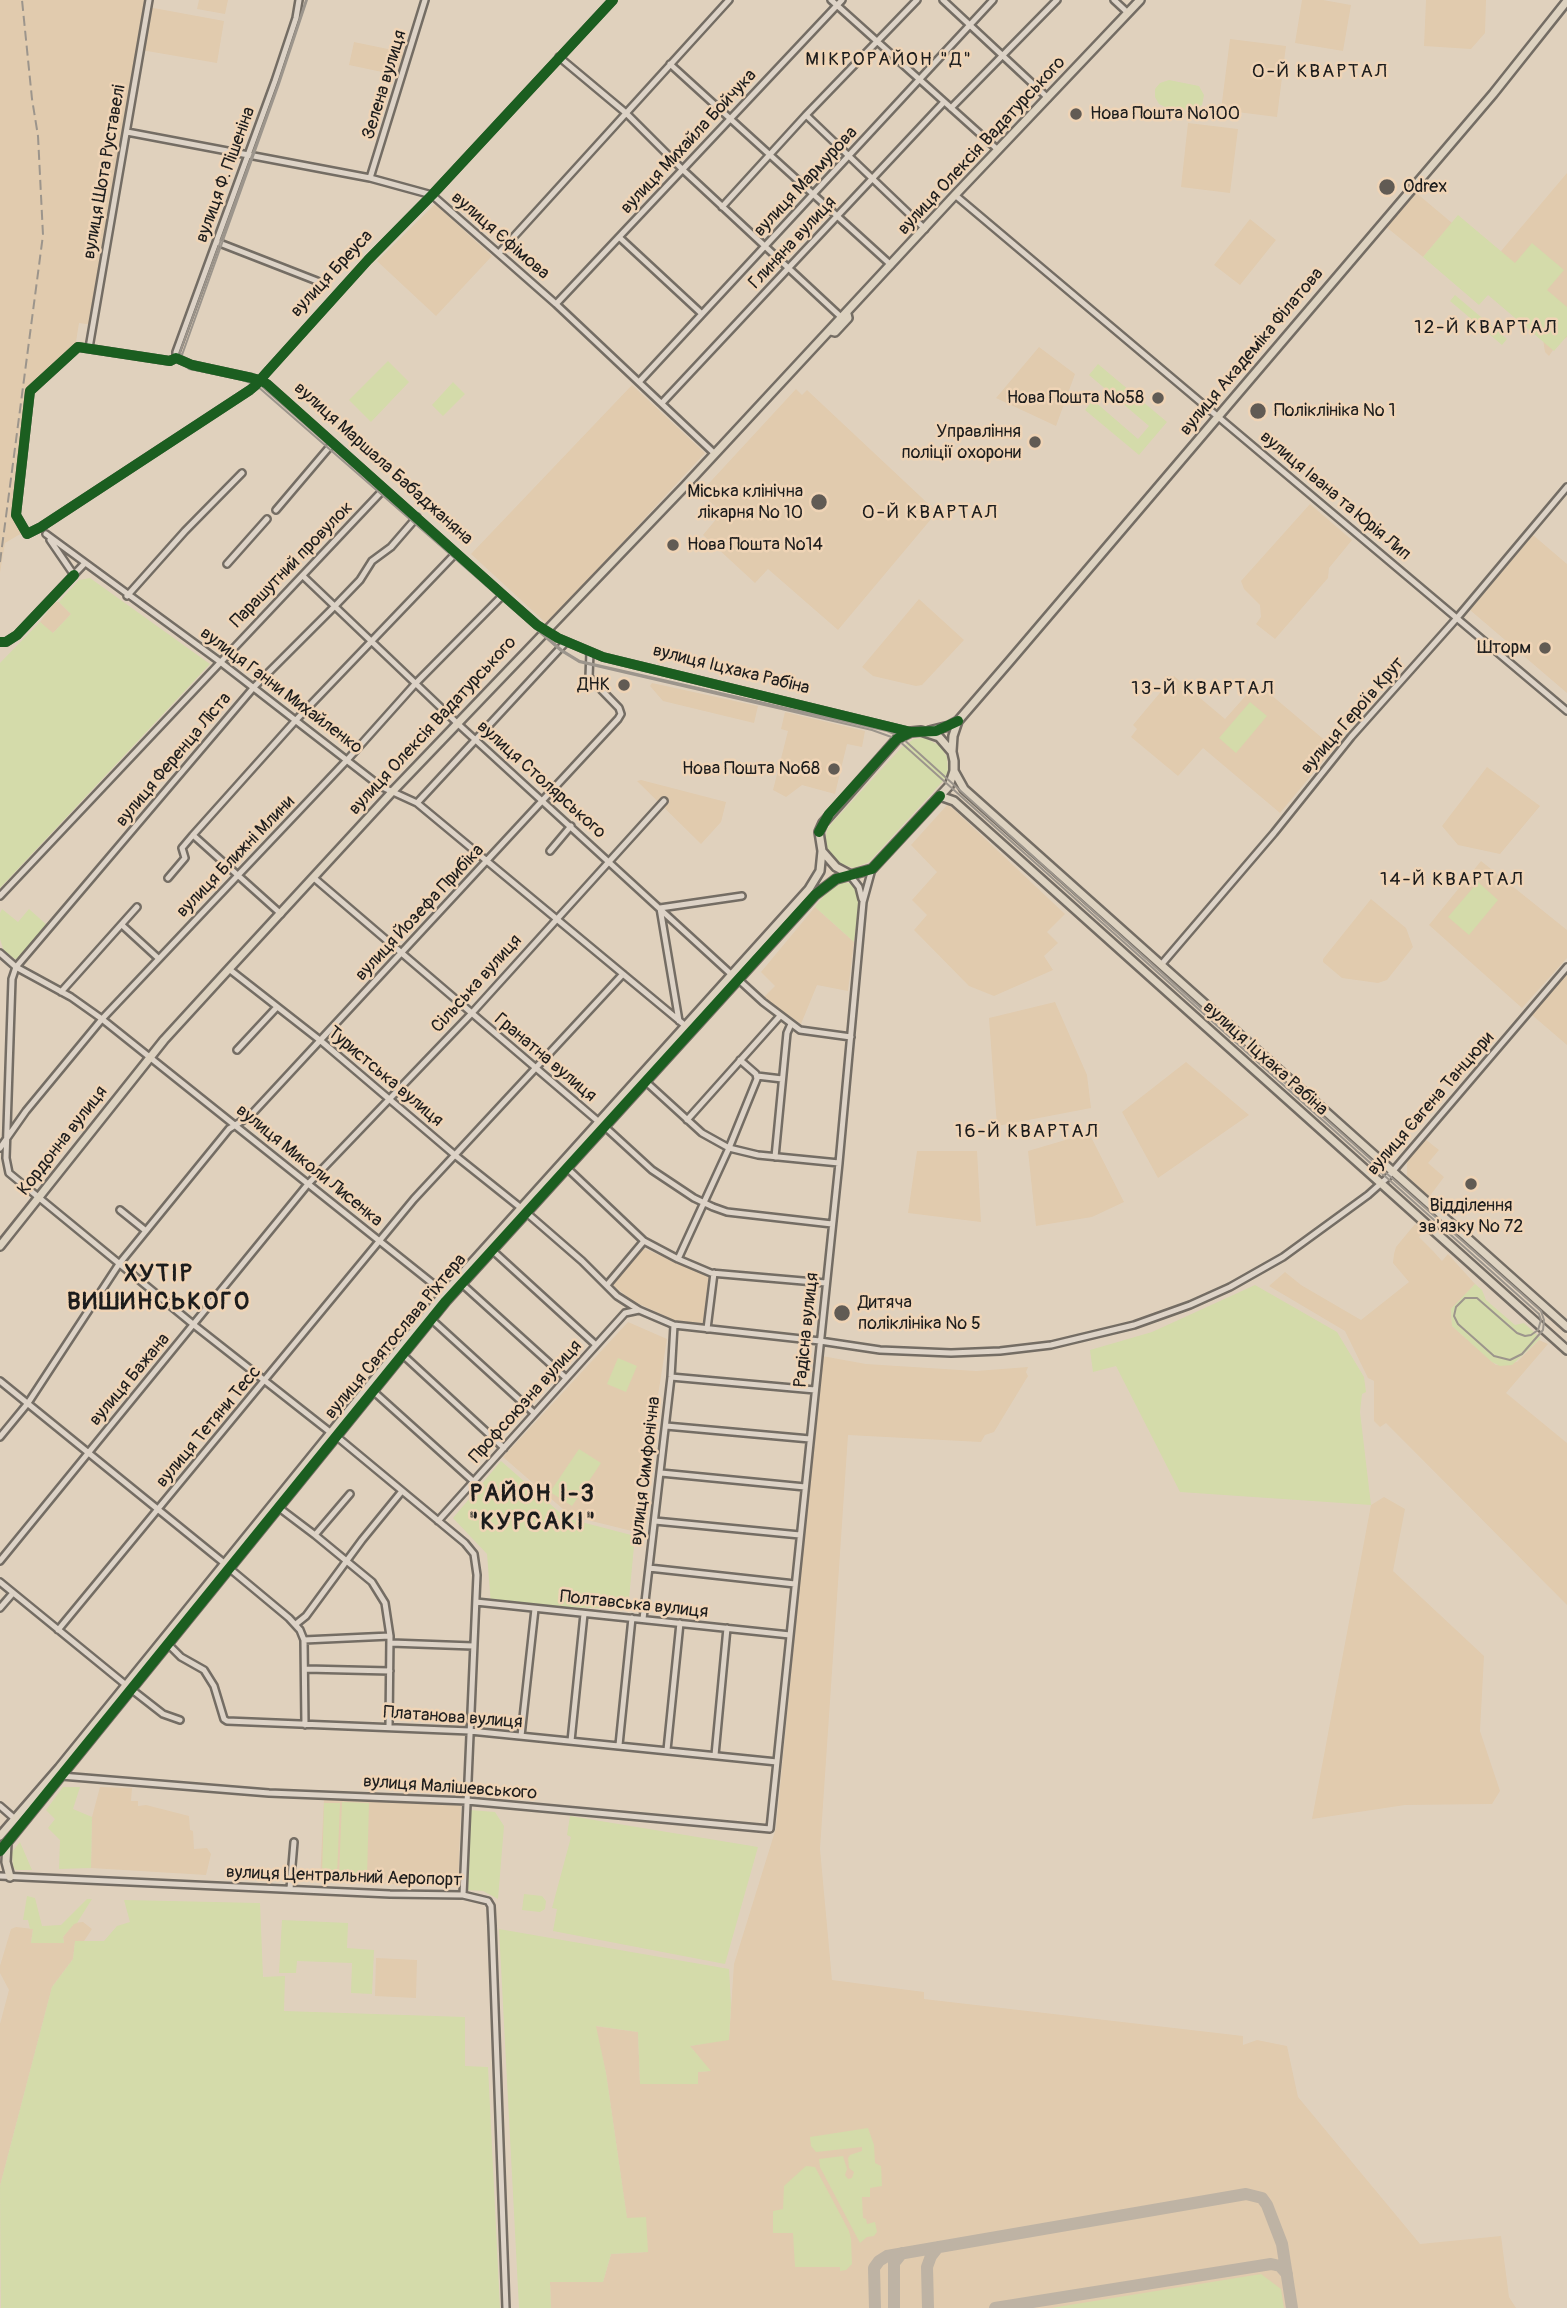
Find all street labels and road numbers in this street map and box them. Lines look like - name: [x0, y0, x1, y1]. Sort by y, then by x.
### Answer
- street label: Зелена вулиця: [358, 28, 412, 142]
- street label: вулиця Олексія Вадатурського: [893, 52, 1071, 240]
- street label: вулиця Михайла Бойчука: [616, 65, 762, 219]
- street label: вулиця Шота Руставелі: [79, 83, 131, 261]
- street label: вулиця Ф. Пішеніна: [191, 104, 261, 246]
- street label: вулиця Мармурова: [750, 123, 862, 241]
- street label: вулиця Єфімова: [446, 187, 554, 285]
- street label: Глиняна вулиця: [745, 192, 841, 294]
- street label: вулиця Бреуса: [286, 226, 378, 322]
- street label: вулиця Академіка Філатова: [1175, 264, 1329, 440]
- street label: вулиця Маршала Бабаджаняна: [289, 378, 477, 550]
- street label: вулиця Івана та Юрія Лип: [1255, 427, 1415, 565]
- street label: Парашутний провулок: [226, 497, 358, 633]
- street label: вулиця Ганни Михайленко: [196, 623, 366, 759]
- street label: вулиця Олексія Вадатурського: [344, 632, 522, 820]
- street label: вулиця Іцхака Рабіна: [650, 640, 812, 700]
- street label: вулиця Героїв Крут: [1296, 653, 1410, 779]
- street label: вулиця Ференца Ліста: [112, 688, 236, 832]
- street label: вулиця Столярського: [472, 716, 610, 844]
- street label: вулиця Ближні Млини: [172, 792, 300, 922]
- street label: вулиця Йозефа Прибіка: [351, 840, 489, 986]
- street label: Сільська вулиця: [427, 930, 527, 1038]
- street label: вулиця Іцхака Рабіна: [1198, 997, 1332, 1121]
- street label: Гранатна вулиця: [489, 1009, 601, 1107]
- street label: Туристська вулиця: [323, 1022, 447, 1132]
- street label: вулиця Євгена Танцюри: [1363, 1028, 1499, 1180]
- street label: Кордонна вулиця: [14, 1082, 112, 1200]
- street label: вулиця Миколи Лисенка: [231, 1100, 387, 1232]
- street label: вулиця Святослава Ріхтера: [321, 1250, 471, 1424]
- street label: Радісна вулиця: [790, 1271, 824, 1389]
- street label: вулиця Бажана: [85, 1329, 175, 1431]
- street label: Профсоюзна вулиця: [465, 1336, 587, 1468]
- street label: вулиця Тетяни Тесс: [152, 1362, 266, 1492]
- street label: вулиця Симфонічна: [626, 1395, 666, 1547]
- street label: Полтавська вулиця: [559, 1586, 709, 1624]
- street label: Платанова вулиця: [383, 1702, 523, 1734]
- street label: вулиця Малішевського: [362, 1771, 538, 1805]
- street label: вулиця Центральний Аеропорт: [225, 1862, 463, 1892]

